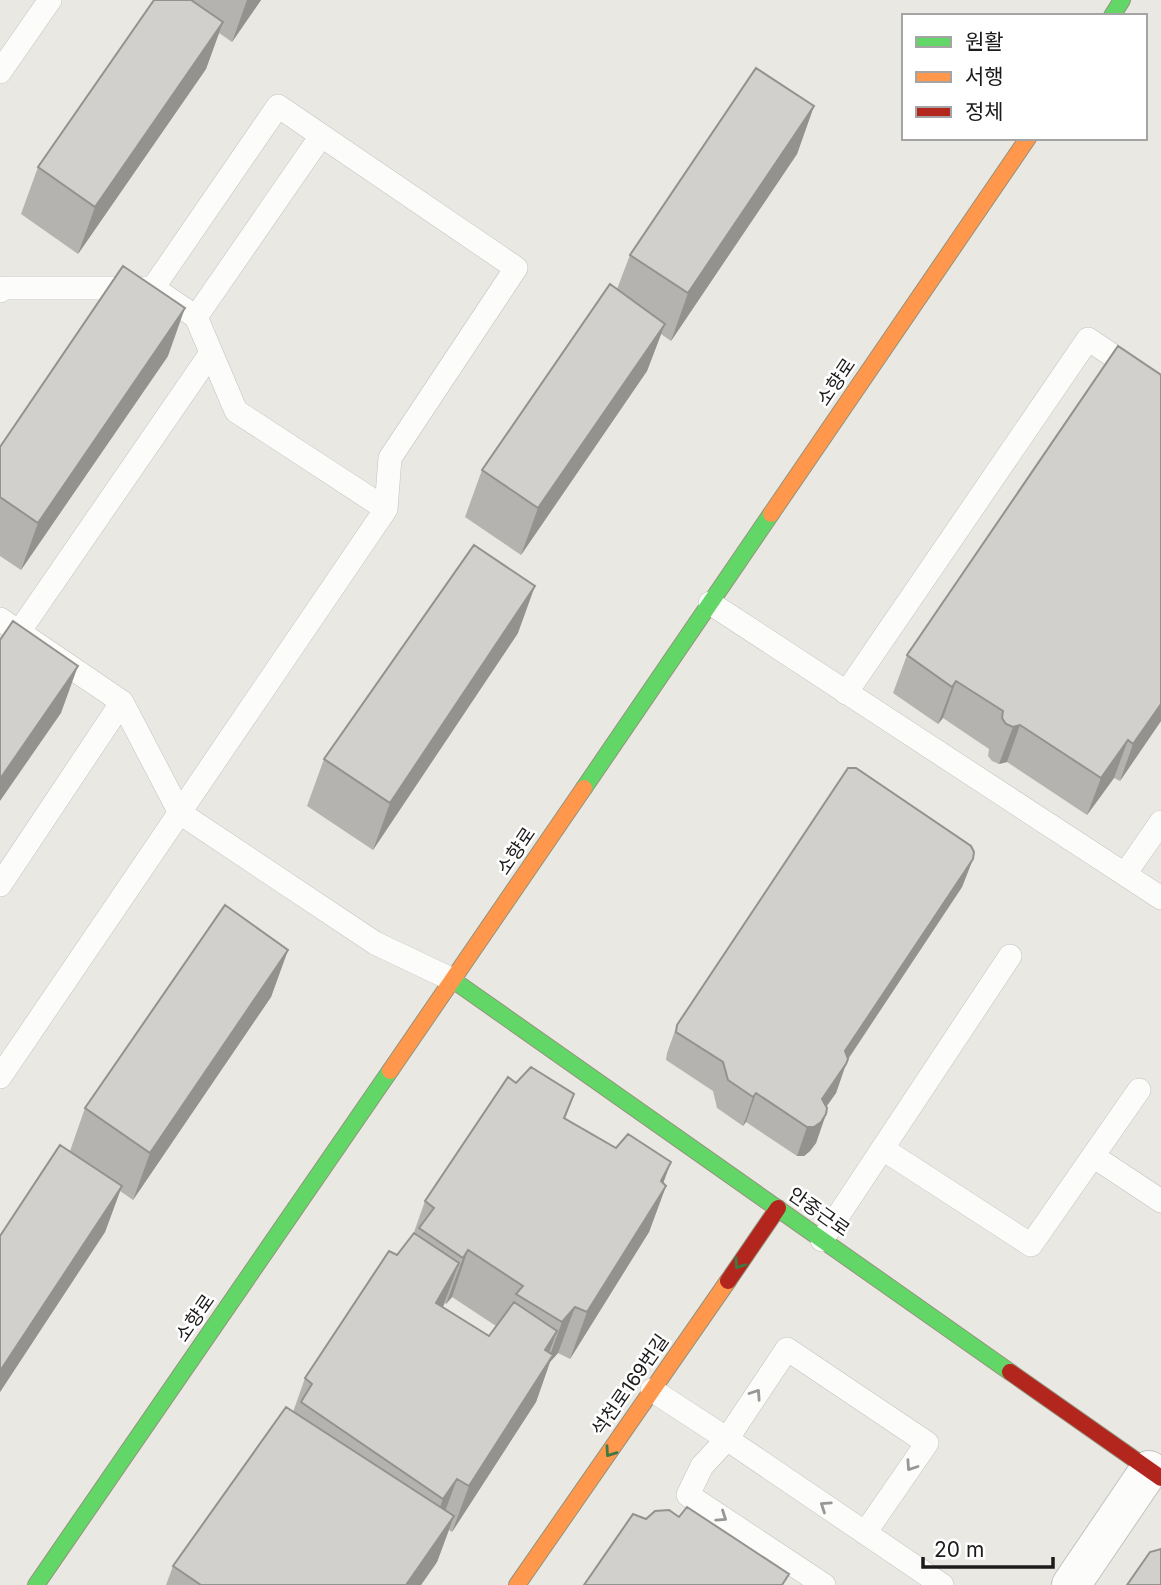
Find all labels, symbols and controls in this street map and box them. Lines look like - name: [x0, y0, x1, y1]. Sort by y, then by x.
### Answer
- legend: [902, 14, 1147, 140]
- text: 원활: [965, 29, 1004, 54]
- text: 서행: [965, 64, 1004, 89]
- text: 정체: [965, 99, 1004, 124]
- street label: 소향로: [812, 354, 860, 410]
- street label: 소향로: [492, 823, 540, 879]
- street label: 안중근로: [784, 1183, 854, 1241]
- one-way arrow: [734, 1257, 747, 1270]
- street label: 소향로: [171, 1290, 219, 1346]
- street label: 석천로169번길: [587, 1330, 673, 1440]
- one-way arrow: [748, 1389, 761, 1402]
- one-way arrow: [605, 1444, 618, 1457]
- one-way arrow: [907, 1458, 919, 1471]
- one-way arrow: [820, 1502, 833, 1514]
- one-way arrow: [714, 1509, 727, 1522]
- scale bar: [923, 1526, 1052, 1570]
- text: 20 m: [934, 1537, 984, 1562]

